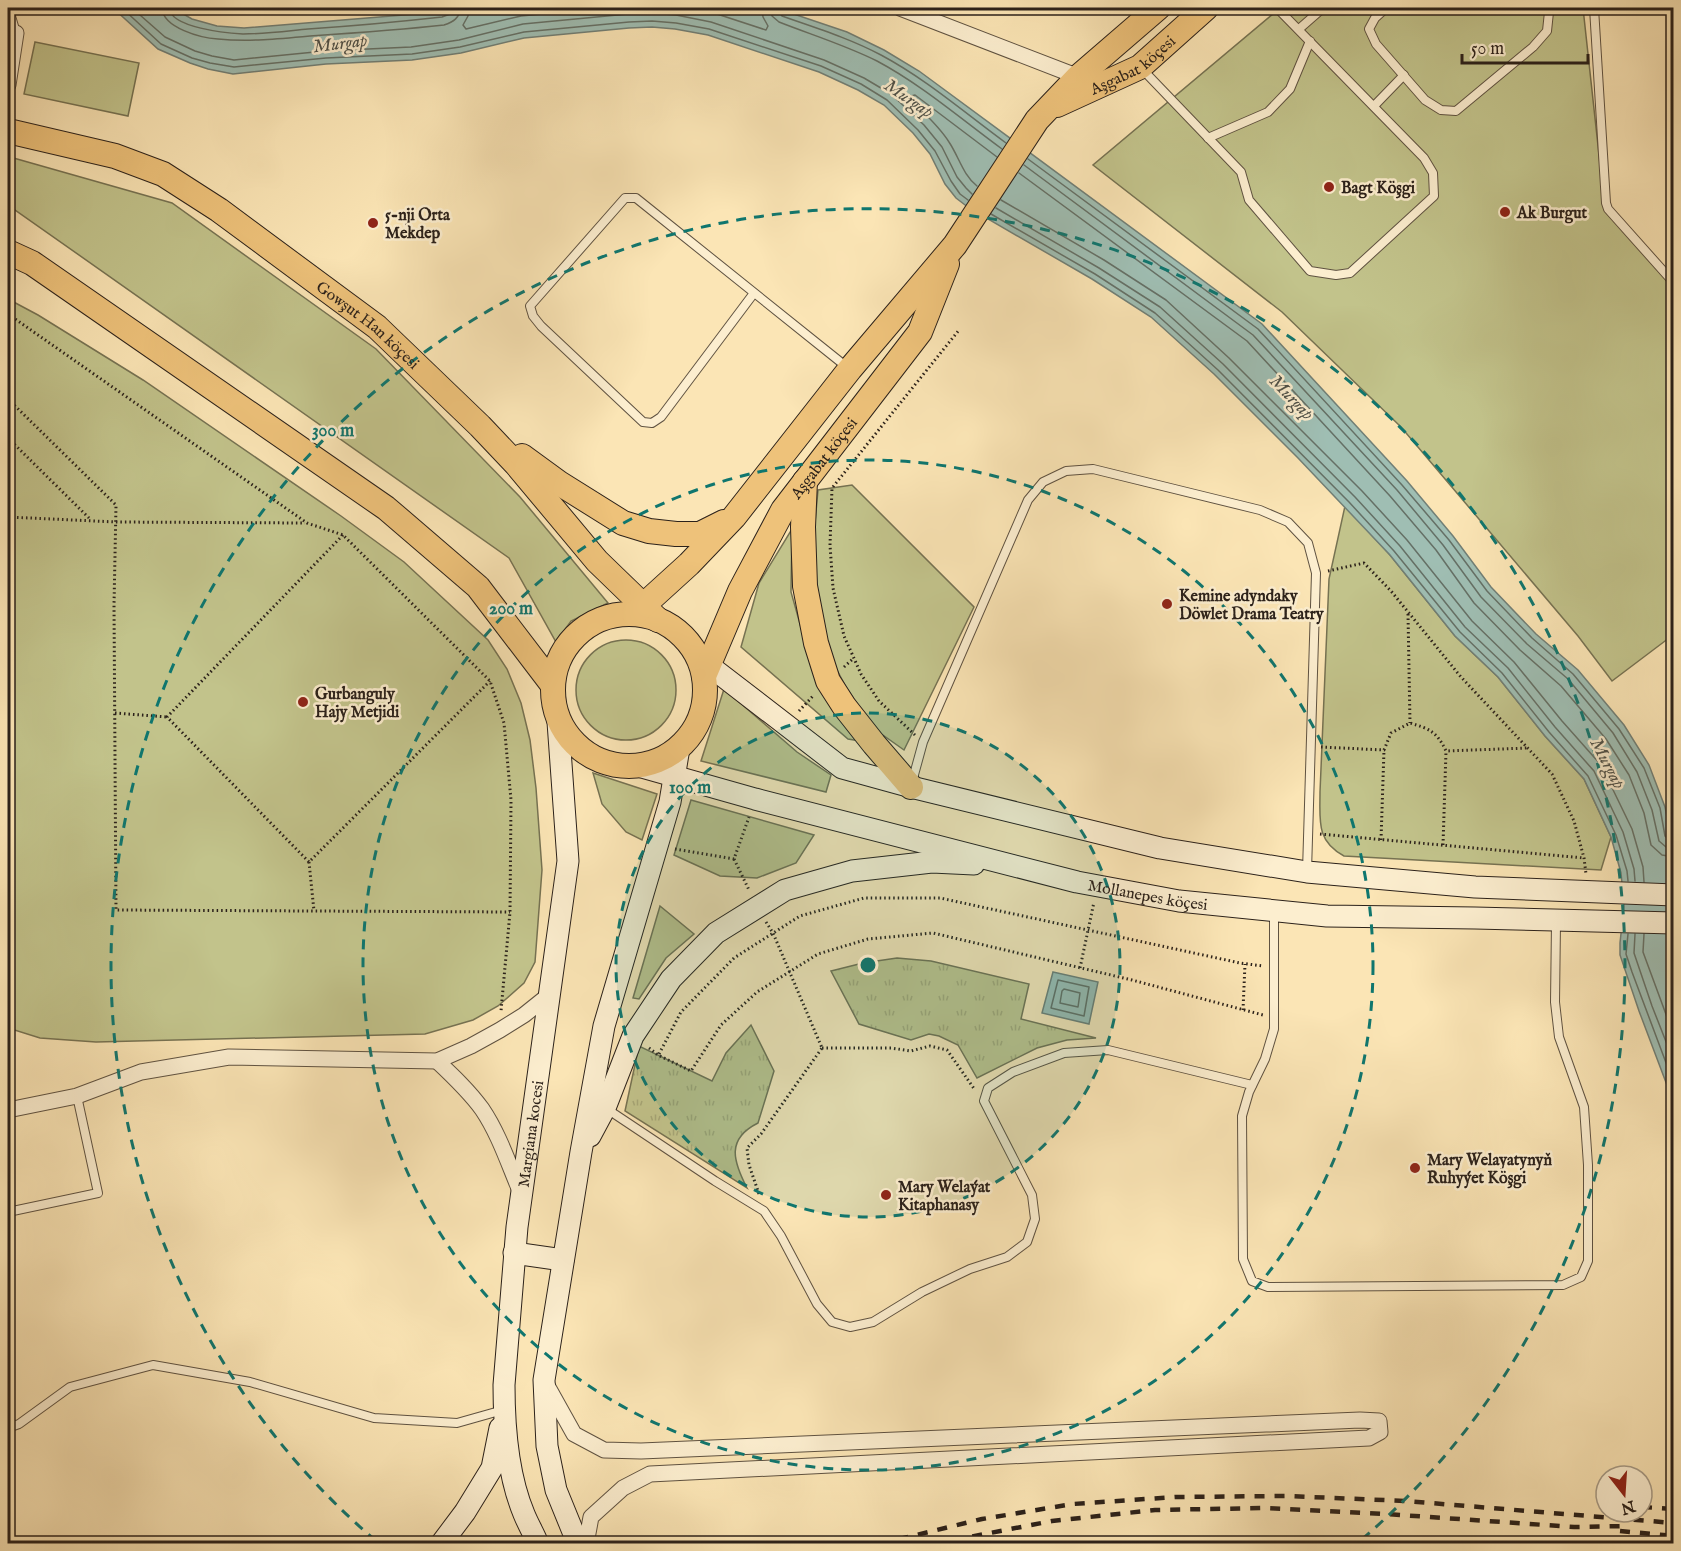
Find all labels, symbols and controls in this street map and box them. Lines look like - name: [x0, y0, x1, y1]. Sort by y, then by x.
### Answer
- scale bar: [1462, 27, 1588, 65]
- water label: Murgap: [312, 30, 369, 59]
- street label: Aşgabat köçesi: [1087, 32, 1180, 101]
- text: 50 m: [1471, 38, 1504, 61]
- water label: Murgap: [879, 74, 937, 124]
- place label: Bagt Köşgi: [1341, 179, 1416, 199]
- marker: Bagt Köşgi: [1322, 180, 1336, 194]
- place label: Ak Burgut: [1516, 204, 1588, 224]
- marker: Ak Burgut: [1498, 205, 1512, 219]
- place label: 5-nji Orta Mekdep: [385, 206, 451, 244]
- marker: 5-nji Orta Mekdep: [366, 216, 380, 230]
- street label: Gowşut Han köçesi: [312, 277, 423, 374]
- water label: Murgap: [1264, 370, 1318, 426]
- street label: Aşgabat köçesi: [786, 414, 863, 505]
- text: 300 m: [312, 420, 354, 443]
- place label: Kemine adyndaky Döwlet Drama Teatry: [1179, 587, 1325, 625]
- marker: Kemine adyndaky Döwlet Drama Teatry: [1160, 597, 1174, 611]
- text: 200 m: [489, 598, 533, 621]
- place label: Gurbanguly Hajy Metjidi: [315, 685, 400, 723]
- marker: Gurbanguly Hajy Metjidi: [296, 695, 310, 709]
- water label: Murgap: [1584, 734, 1630, 793]
- text: 100 m: [669, 777, 711, 800]
- street label: Mollanepes köçesi: [1086, 876, 1208, 916]
- centre of rings: [858, 955, 878, 975]
- street label: Margiana kocesi: [515, 1079, 549, 1189]
- place label: Mary Welayatynyň Ruhyýet Köşgi: [1427, 1151, 1552, 1189]
- marker: Mary Welayatynyň Ruhyýet Köşgi: [1408, 1161, 1422, 1175]
- place label: Mary Welaýat Kitaphanasy: [898, 1178, 991, 1216]
- marker: Mary Welaýat Kitaphanasy: [879, 1188, 893, 1202]
- north arrow: [1594, 1464, 1654, 1524]
- text: N: [1618, 1495, 1638, 1518]

